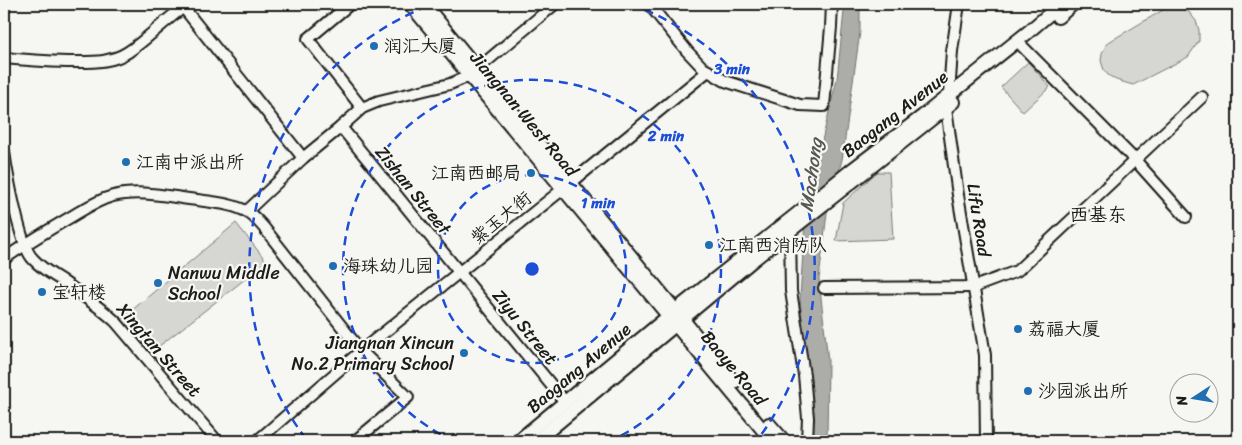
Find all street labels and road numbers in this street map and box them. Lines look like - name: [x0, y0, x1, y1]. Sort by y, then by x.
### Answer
- street label: Jiangnan West Road: [461, 43, 587, 185]
- street label: Baogang Avenue: [834, 62, 956, 166]
- street label: Zishan Street: [367, 138, 460, 242]
- street label: Lifu Road: [957, 181, 1001, 261]
- street label: 紫玉大街: [463, 183, 539, 253]
- street label: Ziyu Street: [484, 282, 566, 372]
- street label: Xingtan Street: [108, 294, 210, 405]
- street label: Baogang Avenue: [519, 314, 639, 422]
- street label: Baoye Road: [693, 323, 776, 414]

